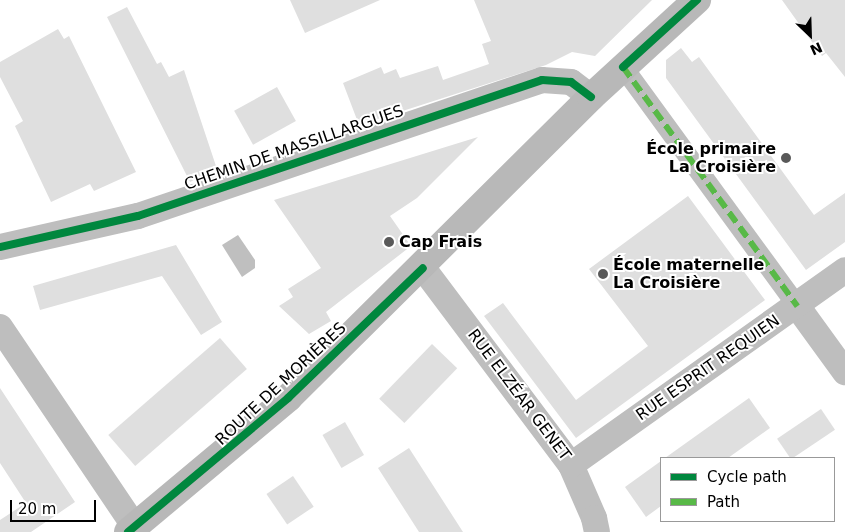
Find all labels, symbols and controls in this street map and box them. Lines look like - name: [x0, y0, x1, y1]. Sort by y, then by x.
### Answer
- north arrow: [785, 10, 835, 60]
- text: N: [807, 39, 825, 58]
- street label: CHEMIN DE MASSILLARGUES: [182, 101, 406, 195]
- place label: École primaire La Croisière: [646, 139, 776, 177]
- marker: École primaire La Croisière: [780, 152, 792, 164]
- place label: Cap Frais: [399, 232, 482, 252]
- marker: Cap Frais: [383, 236, 395, 248]
- place label: École maternelle La Croisière: [613, 255, 764, 293]
- marker: École maternelle La Croisière: [597, 268, 609, 280]
- street label: RUE ESPRIT REQUIEN: [632, 311, 784, 425]
- street label: ROUTE DE MORIÈRES: [212, 318, 350, 450]
- street label: RUE ELZÉAR GENET: [463, 325, 575, 465]
- legend: [660, 457, 835, 522]
- text: Cycle path: [707, 468, 787, 486]
- scale bar: [12, 490, 99, 522]
- text: Path: [707, 493, 740, 511]
- text: 20 m: [18, 500, 56, 518]

